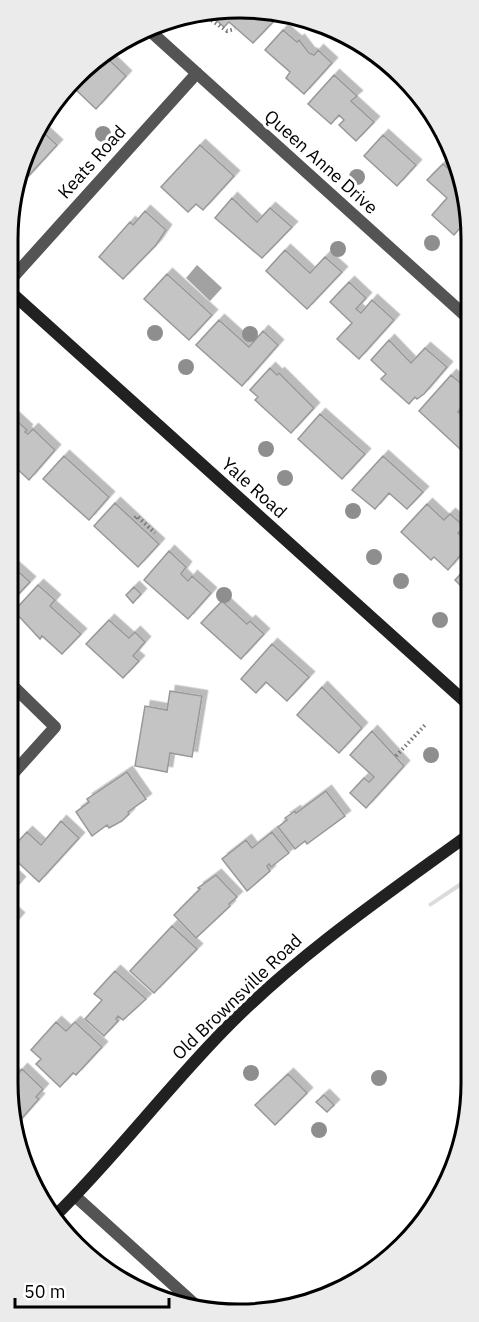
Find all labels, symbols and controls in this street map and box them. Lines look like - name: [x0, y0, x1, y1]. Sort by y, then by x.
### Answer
- street label: Queen Anne Drive: [260, 105, 383, 219]
- street label: Keats Road: [53, 120, 131, 203]
- street label: Yale Road: [217, 452, 292, 523]
- street label: Old Brownsville Road: [167, 929, 306, 1065]
- scale bar: [15, 1271, 170, 1309]
- text: 50 m: [24, 1280, 66, 1303]

